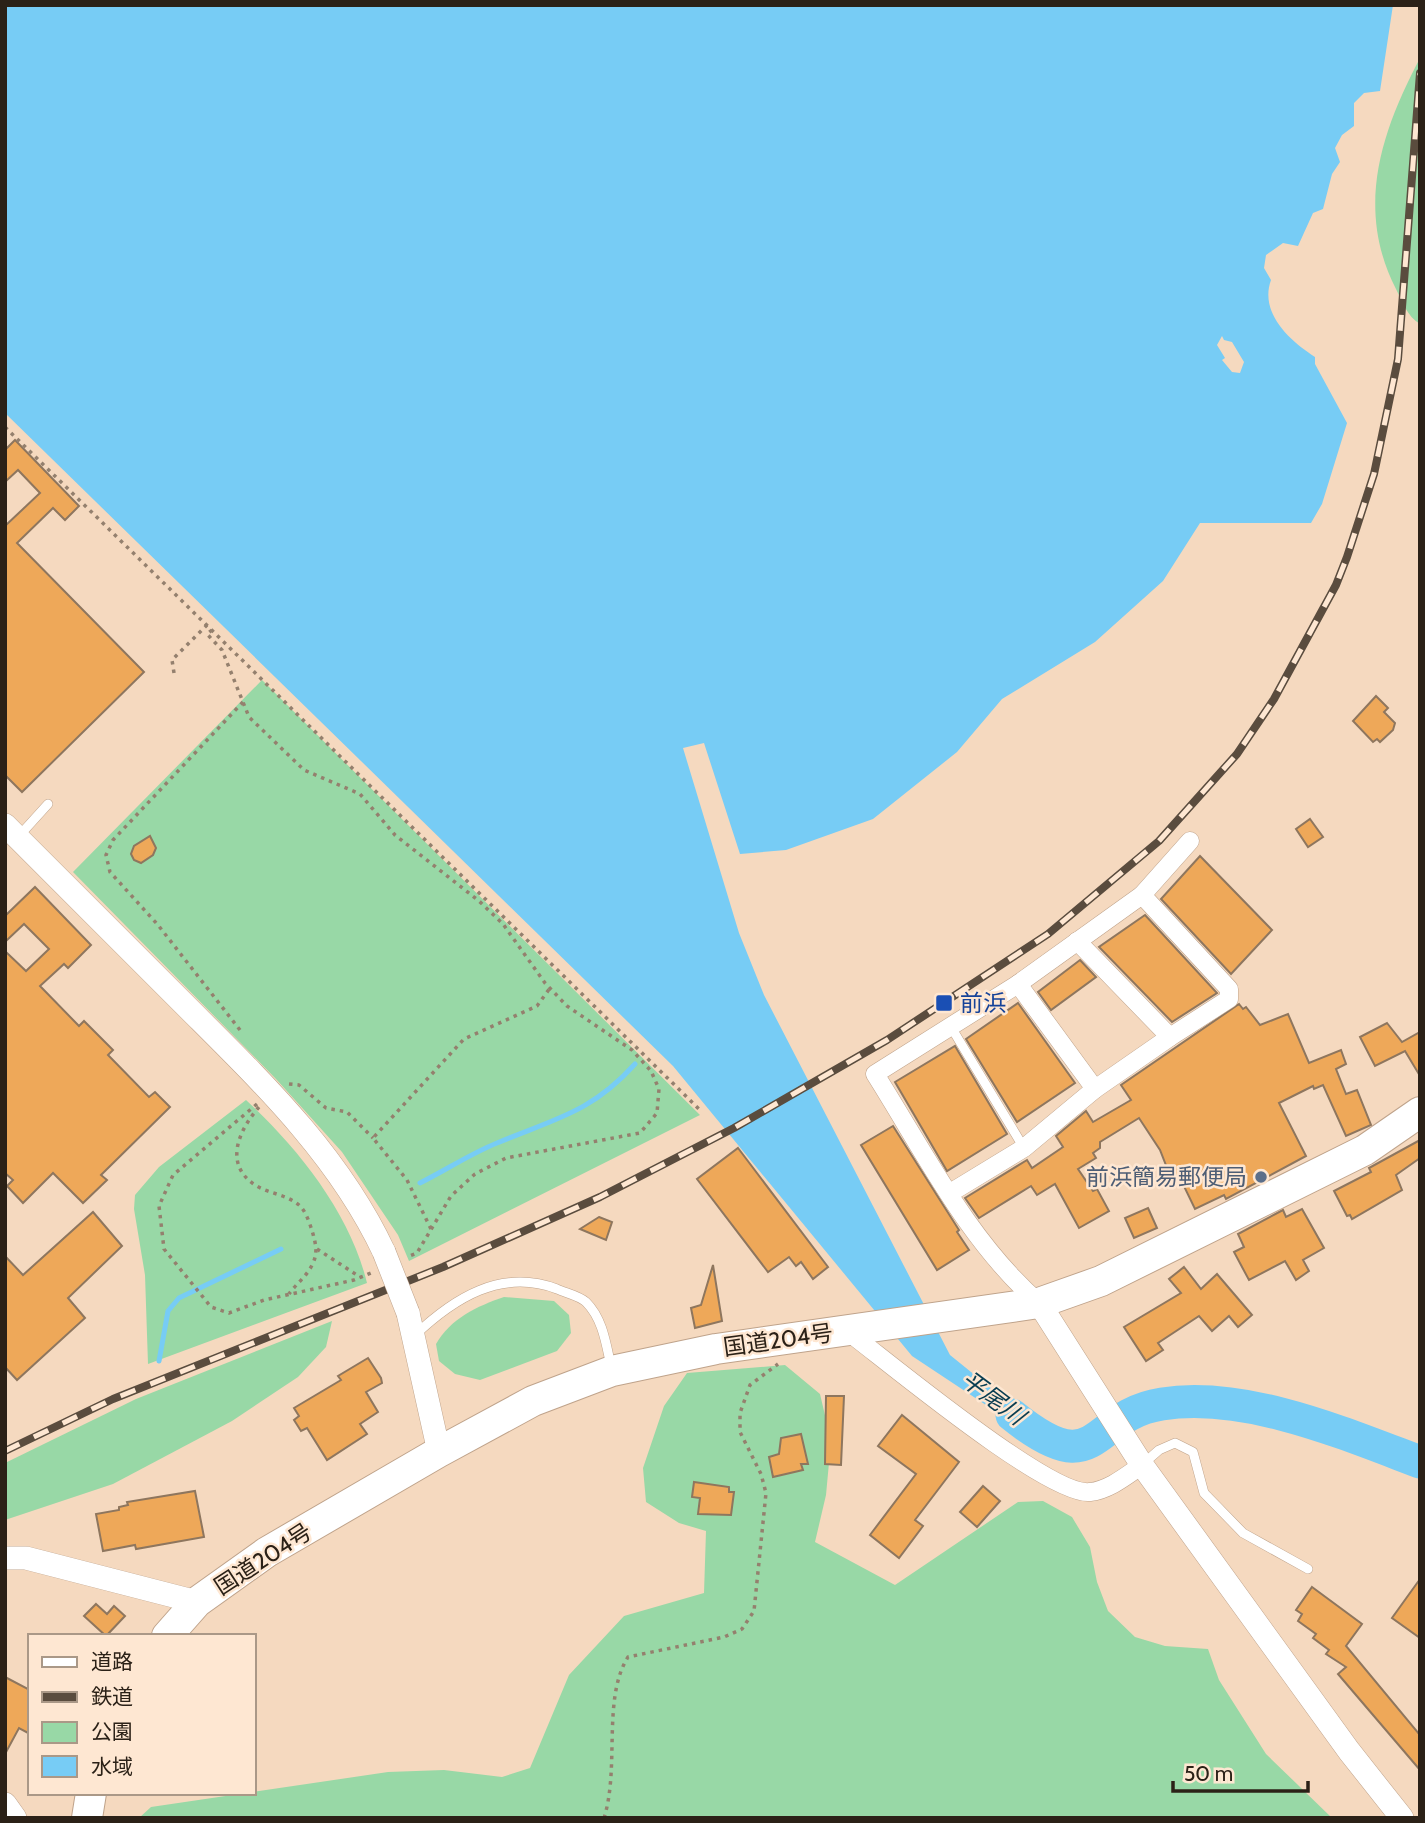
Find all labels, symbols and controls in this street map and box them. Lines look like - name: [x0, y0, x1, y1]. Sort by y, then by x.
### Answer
- place label: 前浜: [960, 989, 1006, 1017]
- marker: 前浜: [934, 993, 954, 1013]
- place label: 前浜簡易郵便局: [1086, 1163, 1247, 1191]
- marker: 前浜簡易郵便局: [1253, 1169, 1269, 1185]
- street label: 国道204号: [721, 1318, 835, 1362]
- water label: 平尾川: [956, 1364, 1033, 1433]
- street label: 国道204号: [209, 1517, 317, 1601]
- legend: [28, 1634, 256, 1795]
- text: 道路: [91, 1649, 133, 1674]
- text: 鉄道: [91, 1684, 133, 1709]
- text: 公園: [91, 1719, 133, 1744]
- scale bar: [1173, 1750, 1308, 1794]
- text: 水域: [91, 1754, 133, 1779]
- text: 50 m: [1184, 1761, 1233, 1786]

